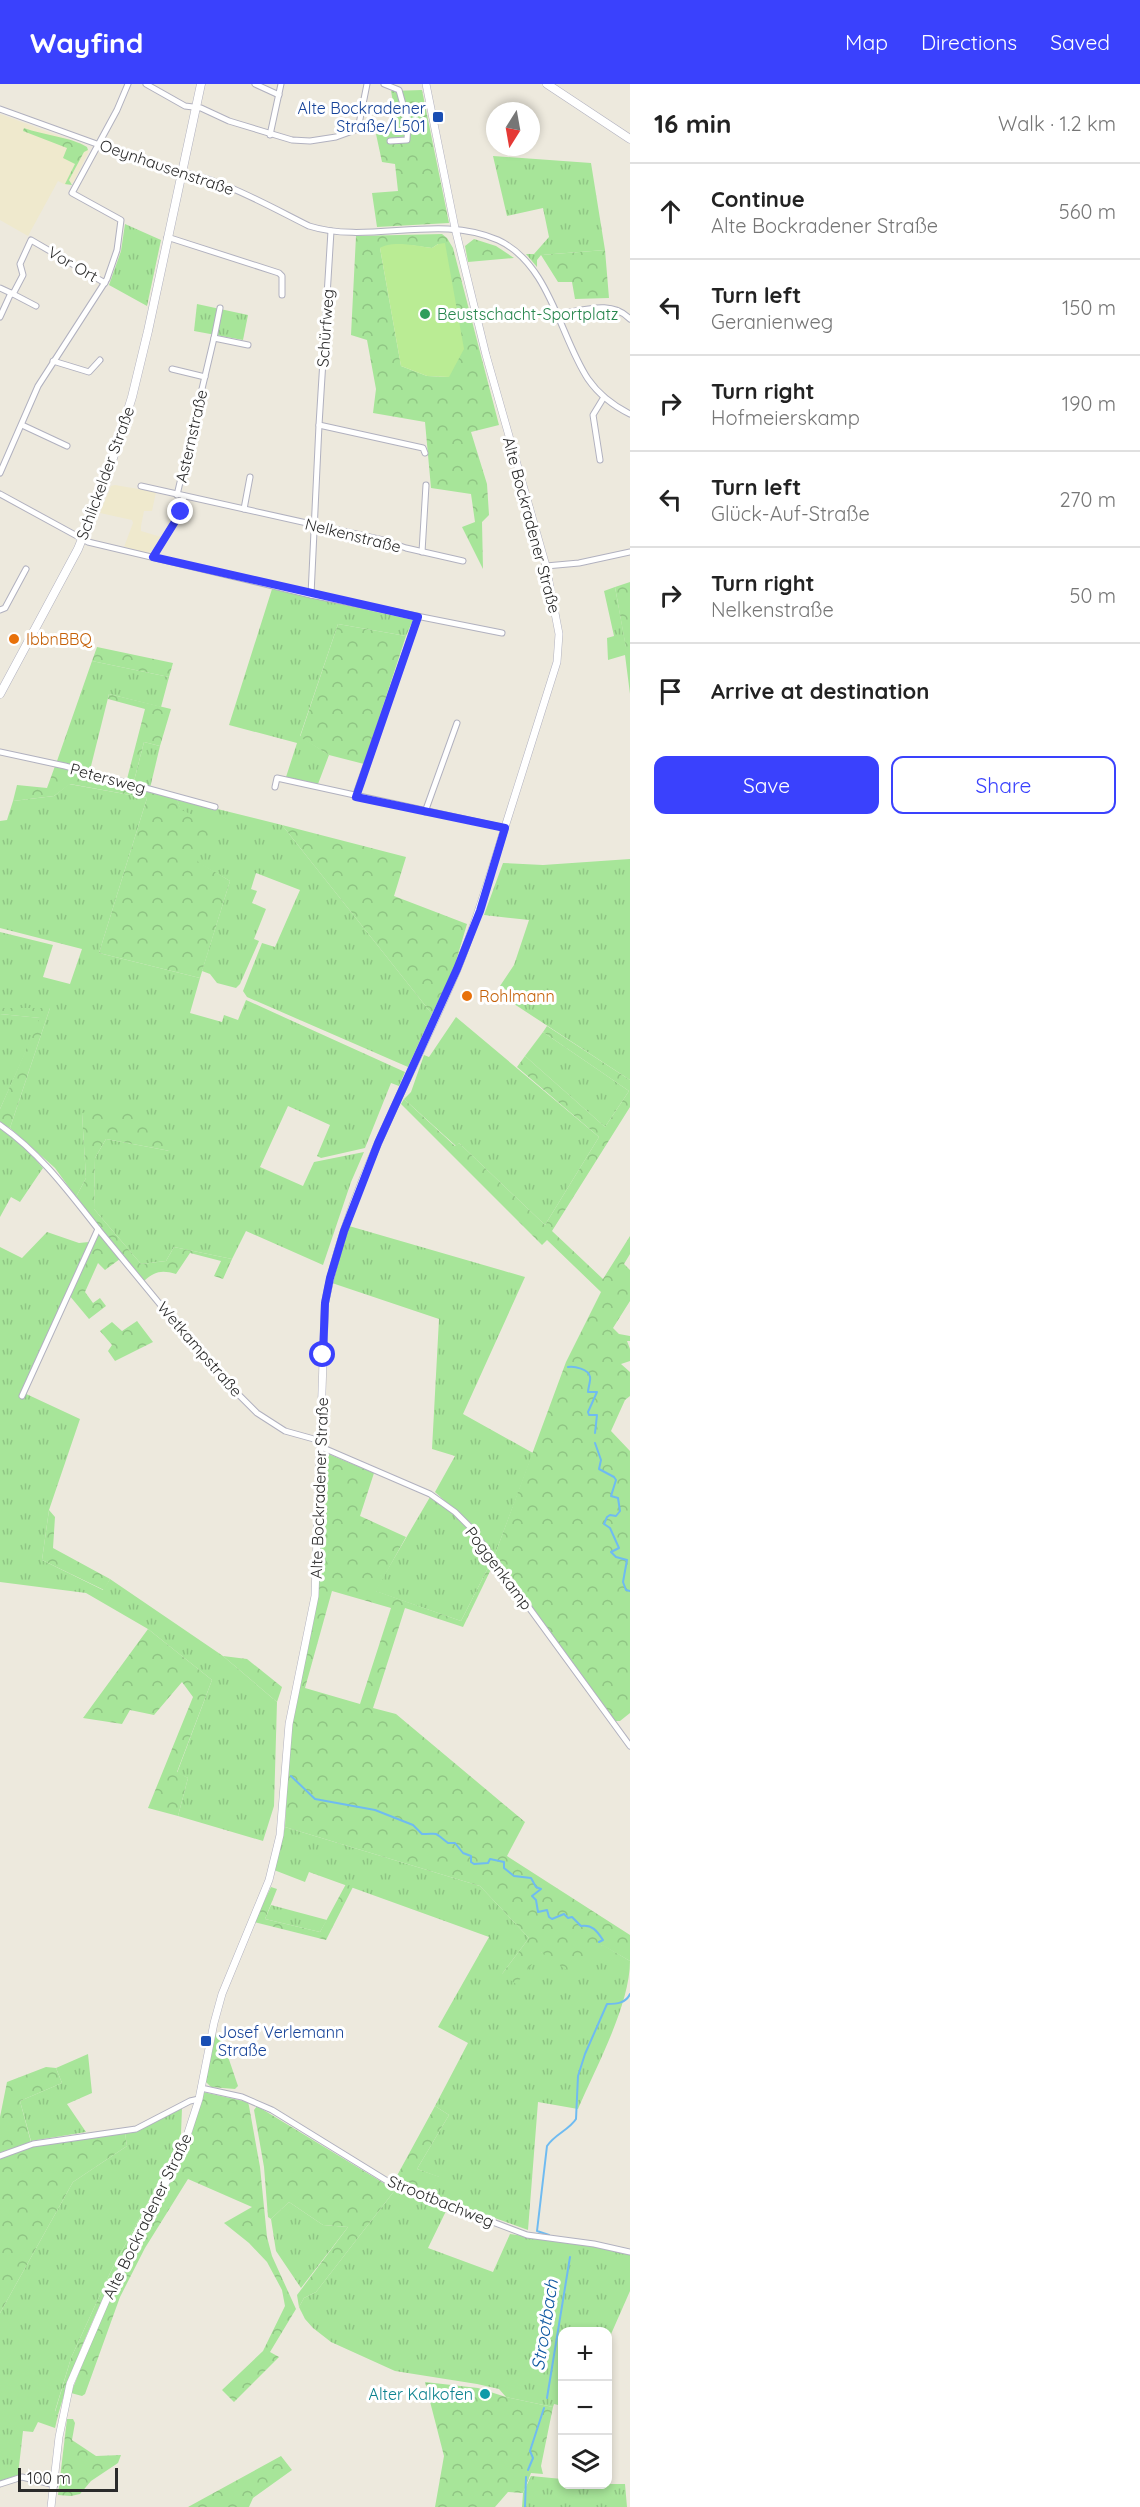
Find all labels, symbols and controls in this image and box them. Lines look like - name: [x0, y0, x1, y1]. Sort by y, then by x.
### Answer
- text: Wayfind: [30, 25, 143, 60]
- text: Map: [845, 29, 888, 55]
- text: Directions: [921, 29, 1017, 55]
- text: Saved: [1050, 29, 1110, 55]
- place label: Alte Bockradener Straße/L501: [298, 98, 426, 136]
- north arrow: [486, 102, 540, 156]
- text: 16 min: [654, 107, 731, 140]
- marker: Alte Bockradener Straße/L501: [431, 110, 445, 124]
- text: Walk · 1.2 km: [998, 111, 1116, 136]
- street label: Oeynhausenstraße: [97, 135, 237, 199]
- text: Continue: [711, 185, 805, 213]
- icon: ahead: [654, 195, 687, 228]
- text: 560 m: [1059, 199, 1116, 224]
- text: Alte Bockradener Straße: [711, 213, 938, 238]
- street label: Vor Ort: [44, 242, 102, 286]
- text: Turn left: [711, 281, 801, 309]
- street label: Schürfweg: [312, 288, 338, 368]
- icon: left: [654, 291, 687, 324]
- text: 150 m: [1062, 295, 1116, 320]
- place label: Beustschacht-Sportplatz: [437, 304, 619, 324]
- marker: Beustschacht-Sportplatz: [418, 307, 432, 321]
- text: Geranienweg: [711, 309, 833, 334]
- text: Turn right: [711, 377, 815, 405]
- street label: Asternstraße: [171, 387, 211, 485]
- icon: right: [654, 387, 687, 420]
- text: 190 m: [1062, 391, 1116, 416]
- street label: Schlickelder Straße: [72, 404, 138, 542]
- text: Hofmeierskamp: [711, 405, 860, 430]
- street label: Alte Bockradener Straße: [499, 435, 565, 615]
- text: Turn left: [711, 473, 801, 501]
- icon: left: [654, 483, 687, 516]
- text: 270 m: [1059, 487, 1116, 512]
- route end: [167, 498, 193, 524]
- text: Glück-Auf-Straße: [711, 501, 870, 526]
- street label: Nelkenstraße: [303, 513, 403, 557]
- text: Turn right: [711, 569, 815, 597]
- icon: right: [654, 579, 687, 612]
- text: 50 m: [1070, 583, 1116, 608]
- text: Nelkenstraße: [711, 597, 834, 622]
- place label: IbbnBBQ: [26, 629, 92, 649]
- marker: IbbnBBQ: [7, 632, 21, 646]
- icon: arrive: [654, 675, 687, 708]
- text: Arrive at destination: [711, 677, 929, 705]
- button: Save: [654, 756, 879, 814]
- button: Share: [891, 756, 1116, 814]
- street label: Petersweg: [68, 758, 148, 798]
- place label: Rohlmann: [479, 986, 555, 1006]
- marker: Rohlmann: [460, 989, 474, 1003]
- street label: Wetkampstraße: [153, 1297, 247, 1401]
- route start: [309, 1341, 335, 1367]
- street label: Alte Bockradener Straße: [306, 1397, 332, 1579]
- street label: Poggenkamp: [461, 1522, 537, 1614]
- place label: Josef Verlemann Straße: [218, 2022, 344, 2060]
- marker: Josef Verlemann Straße: [199, 2034, 213, 2048]
- street label: Alte Bockradener Straße: [98, 2130, 196, 2302]
- street label: Strootbachweg: [385, 2171, 497, 2231]
- water label: Strootbach: [526, 2277, 563, 2372]
- map controls: [558, 2327, 612, 2489]
- button: +: [558, 2327, 612, 2381]
- button: −: [558, 2381, 612, 2435]
- place label: Alter Kalkofen: [369, 2384, 473, 2404]
- marker: Alter Kalkofen: [478, 2387, 492, 2401]
- button: layers: [558, 2435, 612, 2489]
- scale bar: [18, 2465, 118, 2492]
- text: 100 m: [27, 2468, 71, 2488]

